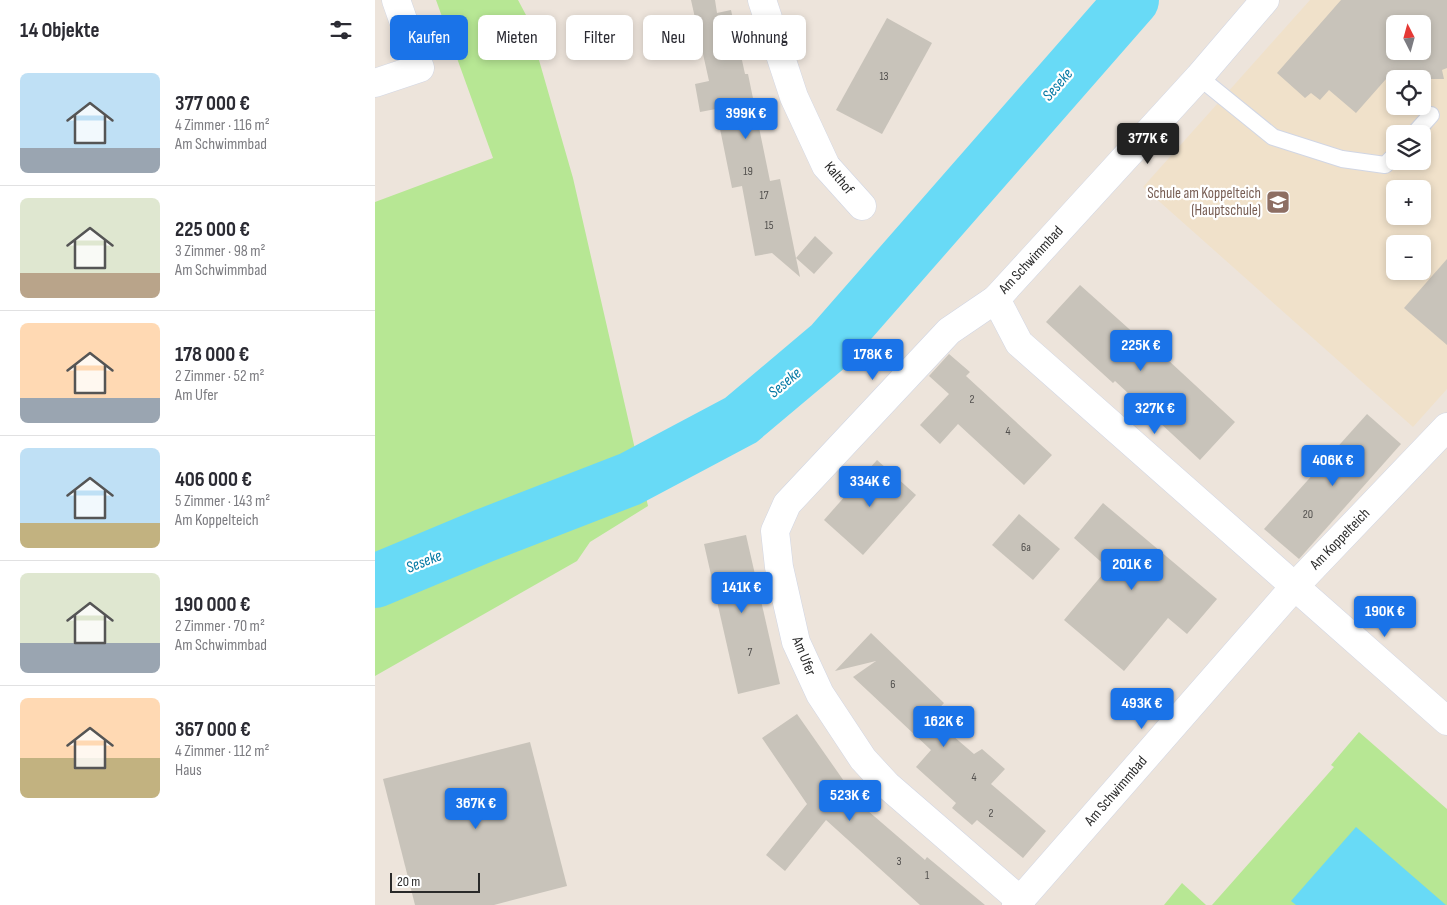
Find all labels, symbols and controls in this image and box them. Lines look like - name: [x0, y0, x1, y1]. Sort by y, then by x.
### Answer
- chip: Kaufen: [390, 15, 468, 60]
- chip: Mieten: [478, 15, 556, 60]
- chip: Filter: [566, 15, 633, 60]
- chip: Neu: [643, 15, 703, 60]
- chip: Wohnung: [713, 15, 806, 60]
- north arrow: [1386, 15, 1431, 60]
- map controls: [1386, 15, 1431, 280]
- icon: filters: [327, 16, 355, 44]
- text: 14 Objekte: [20, 18, 99, 43]
- water label: Seseke: [1039, 65, 1077, 105]
- house number: 13: [879, 69, 889, 84]
- button: locate: [1386, 70, 1431, 115]
- text: 377 000 €: [175, 91, 250, 116]
- icon: home: [60, 93, 120, 153]
- pin: 399K €: [705, 98, 787, 140]
- text: 399K €: [726, 104, 766, 123]
- text: 4 Zimmer · 116 m²: [175, 116, 270, 135]
- pin: 377K €: [1107, 122, 1189, 165]
- button: layers: [1386, 125, 1431, 170]
- text: 377K €: [1128, 129, 1168, 148]
- text: Am Schwimmbad: [175, 135, 267, 154]
- street label: Kalthof: [820, 158, 859, 199]
- house number: 19: [743, 164, 753, 179]
- button: +: [1386, 180, 1431, 225]
- place label: Schule am Koppelteich (Hauptschule): [1147, 184, 1261, 220]
- house number: 17: [760, 188, 769, 203]
- school or university icon: Schule am Koppelteich (Hauptschule): [1265, 189, 1291, 215]
- text: 225 000 €: [175, 217, 250, 242]
- icon: home: [60, 218, 120, 278]
- house number: 15: [764, 218, 774, 233]
- street label: Am Schwimmbad: [994, 222, 1067, 299]
- button: −: [1386, 235, 1431, 280]
- text: 3 Zimmer · 98 m²: [175, 242, 266, 261]
- text: Am Schwimmbad: [175, 261, 267, 280]
- pin: 225K €: [1100, 330, 1182, 372]
- text: 225K €: [1121, 336, 1161, 355]
- pin: 178K €: [832, 338, 914, 381]
- text: 178 000 €: [175, 342, 249, 367]
- icon: home: [60, 343, 120, 403]
- text: 178K €: [853, 345, 893, 364]
- water label: Seseke: [765, 364, 805, 402]
- text: 2 Zimmer · 52 m²: [175, 367, 264, 386]
- text: Am Ufer: [175, 386, 218, 405]
- house number: 2: [970, 392, 975, 407]
- pin: 327K €: [1114, 392, 1196, 435]
- text: 327K €: [1135, 399, 1175, 418]
- house number: 4: [1005, 424, 1011, 439]
- pin: 406K €: [1292, 444, 1374, 487]
- text: 406K €: [1312, 451, 1354, 470]
- pin: 334K €: [829, 466, 911, 508]
- text: 406 000 €: [175, 467, 252, 492]
- icon: home: [60, 468, 120, 528]
- text: 334K €: [850, 472, 890, 491]
- text: 5 Zimmer · 143 m²: [175, 492, 270, 511]
- street label: Am Koppelteich: [1305, 504, 1374, 575]
- house number: 20: [1303, 507, 1313, 522]
- text: Am Koppelteich: [175, 511, 259, 530]
- house number: 6a: [1021, 540, 1031, 555]
- water label: Seseke: [403, 546, 445, 578]
- pin: 201K €: [1091, 548, 1173, 591]
- text: 201K €: [1112, 555, 1152, 574]
- pin: 141K €: [701, 572, 783, 614]
- text: 141K €: [723, 578, 761, 597]
- text: 190 000 €: [175, 592, 250, 617]
- icon: home: [60, 593, 120, 653]
- pin: 190K €: [1344, 596, 1426, 638]
- text: 190K €: [1365, 602, 1405, 621]
- text: 2 Zimmer · 70 m²: [175, 617, 265, 636]
- street label: Am Ufer: [787, 633, 821, 679]
- text: Am Schwimmbad: [175, 636, 267, 655]
- house number: 7: [748, 645, 753, 660]
- house number: 6: [890, 677, 896, 692]
- pin: 493K €: [1101, 688, 1183, 730]
- text: 493K €: [1122, 694, 1162, 713]
- pin: 162K €: [903, 706, 985, 748]
- text: 162K €: [924, 712, 964, 731]
- text: 367 000 €: [175, 717, 251, 742]
- icon: home: [60, 718, 120, 778]
- text: 4 Zimmer · 112 m²: [175, 742, 269, 761]
- street label: Am Schwimmbad: [1080, 752, 1151, 831]
- text: Haus: [175, 761, 202, 780]
- house number: 4: [971, 770, 977, 785]
- pin: 523K €: [809, 780, 891, 822]
- text: 523K €: [830, 786, 870, 805]
- pin: 367K €: [435, 788, 517, 830]
- text: 367K €: [456, 794, 496, 813]
- house number: 2: [989, 806, 994, 821]
- house number: 3: [896, 854, 902, 869]
- house number: 1: [925, 868, 930, 883]
- scale bar: [390, 870, 480, 893]
- text: 20 m: [397, 873, 420, 890]

